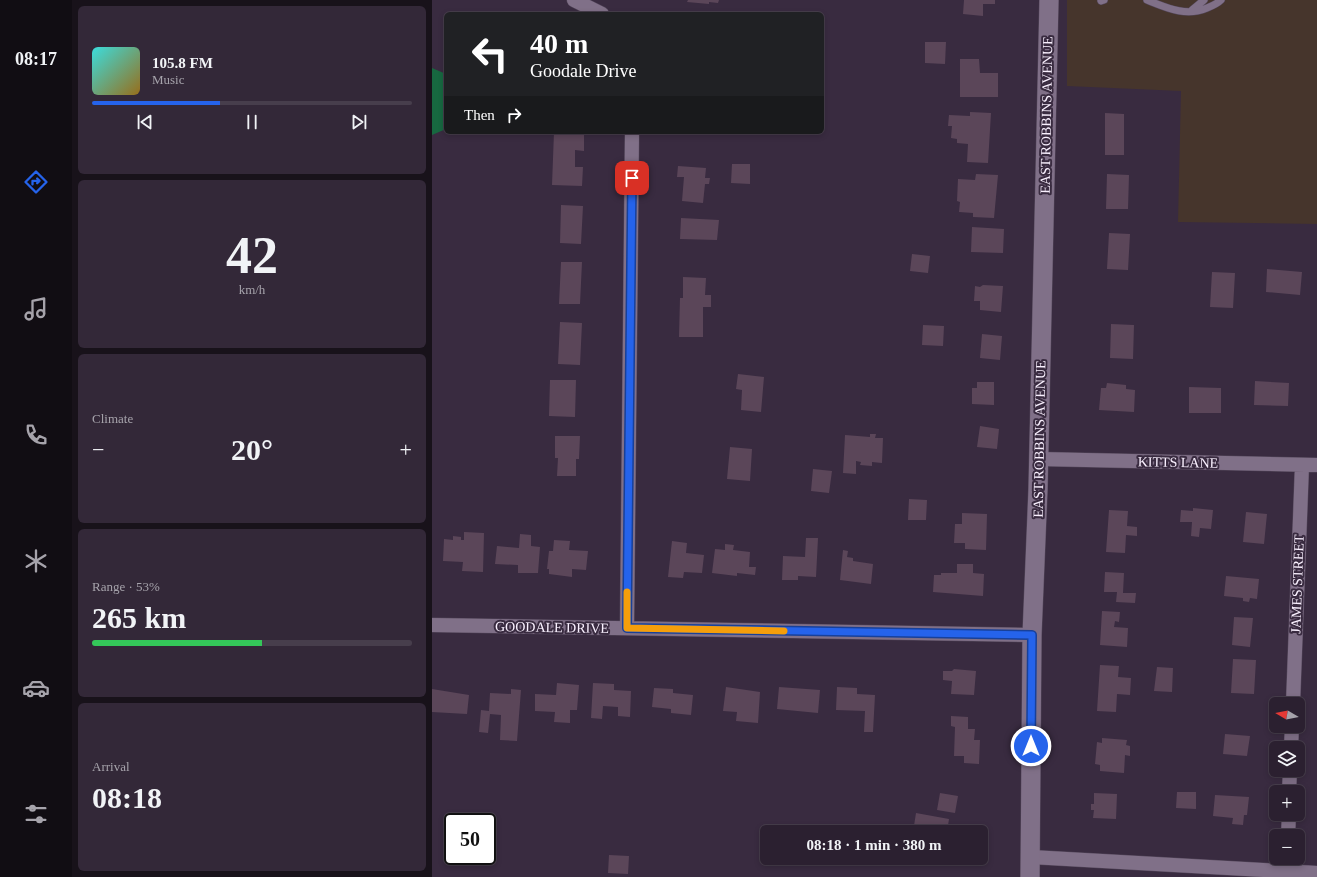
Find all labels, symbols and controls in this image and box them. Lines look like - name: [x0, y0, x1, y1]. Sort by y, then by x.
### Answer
- icon: left: [464, 28, 516, 80]
- text: 40 m: [530, 28, 588, 59]
- street label: EAST ROBBINS AVENUE: [1038, 36, 1055, 194]
- text: 08:17: [15, 49, 57, 69]
- text: 105.8 FM: [152, 55, 213, 71]
- text: Goodale Drive: [530, 61, 636, 81]
- text: Music: [152, 72, 185, 87]
- icon: right: [503, 104, 525, 126]
- text: Then: [464, 107, 495, 123]
- icon: previous: [134, 111, 156, 133]
- icon: pause: [241, 111, 263, 133]
- icon: next: [348, 111, 370, 133]
- pin: [615, 161, 649, 195]
- icon: arrive: [621, 167, 643, 189]
- icon: directions: [22, 168, 50, 196]
- text: 42: [226, 227, 278, 284]
- text: km/h: [239, 282, 265, 297]
- icon: music: [22, 295, 50, 323]
- street label: EAST ROBBINS AVENUE: [1031, 360, 1048, 518]
- text: Climate: [92, 411, 133, 426]
- icon: phone: [22, 421, 50, 449]
- text: 20°: [231, 433, 273, 466]
- text: −: [92, 437, 104, 462]
- text: +: [400, 437, 412, 462]
- street label: KITTS LANE: [1138, 454, 1218, 471]
- street label: JAMES STREET: [1288, 534, 1307, 634]
- icon: climate: [22, 547, 50, 575]
- text: Range · 53%: [92, 579, 160, 594]
- text: 265 km: [92, 601, 186, 634]
- street label: GOODALE DRIVE: [495, 619, 609, 636]
- icon: car: [22, 674, 50, 702]
- north arrow: [1269, 697, 1305, 733]
- map controls: [1269, 697, 1305, 865]
- position arrow: [1010, 725, 1052, 767]
- button: layers: [1269, 741, 1305, 777]
- text: Arrival: [92, 759, 130, 774]
- text: 08:18: [92, 781, 162, 814]
- button: +: [1269, 785, 1305, 821]
- icon: filters: [22, 800, 50, 828]
- speed limit sign: 50: [444, 813, 496, 865]
- button: −: [1269, 829, 1305, 865]
- text: 08:18 · 1 min · 380 m: [807, 837, 942, 853]

